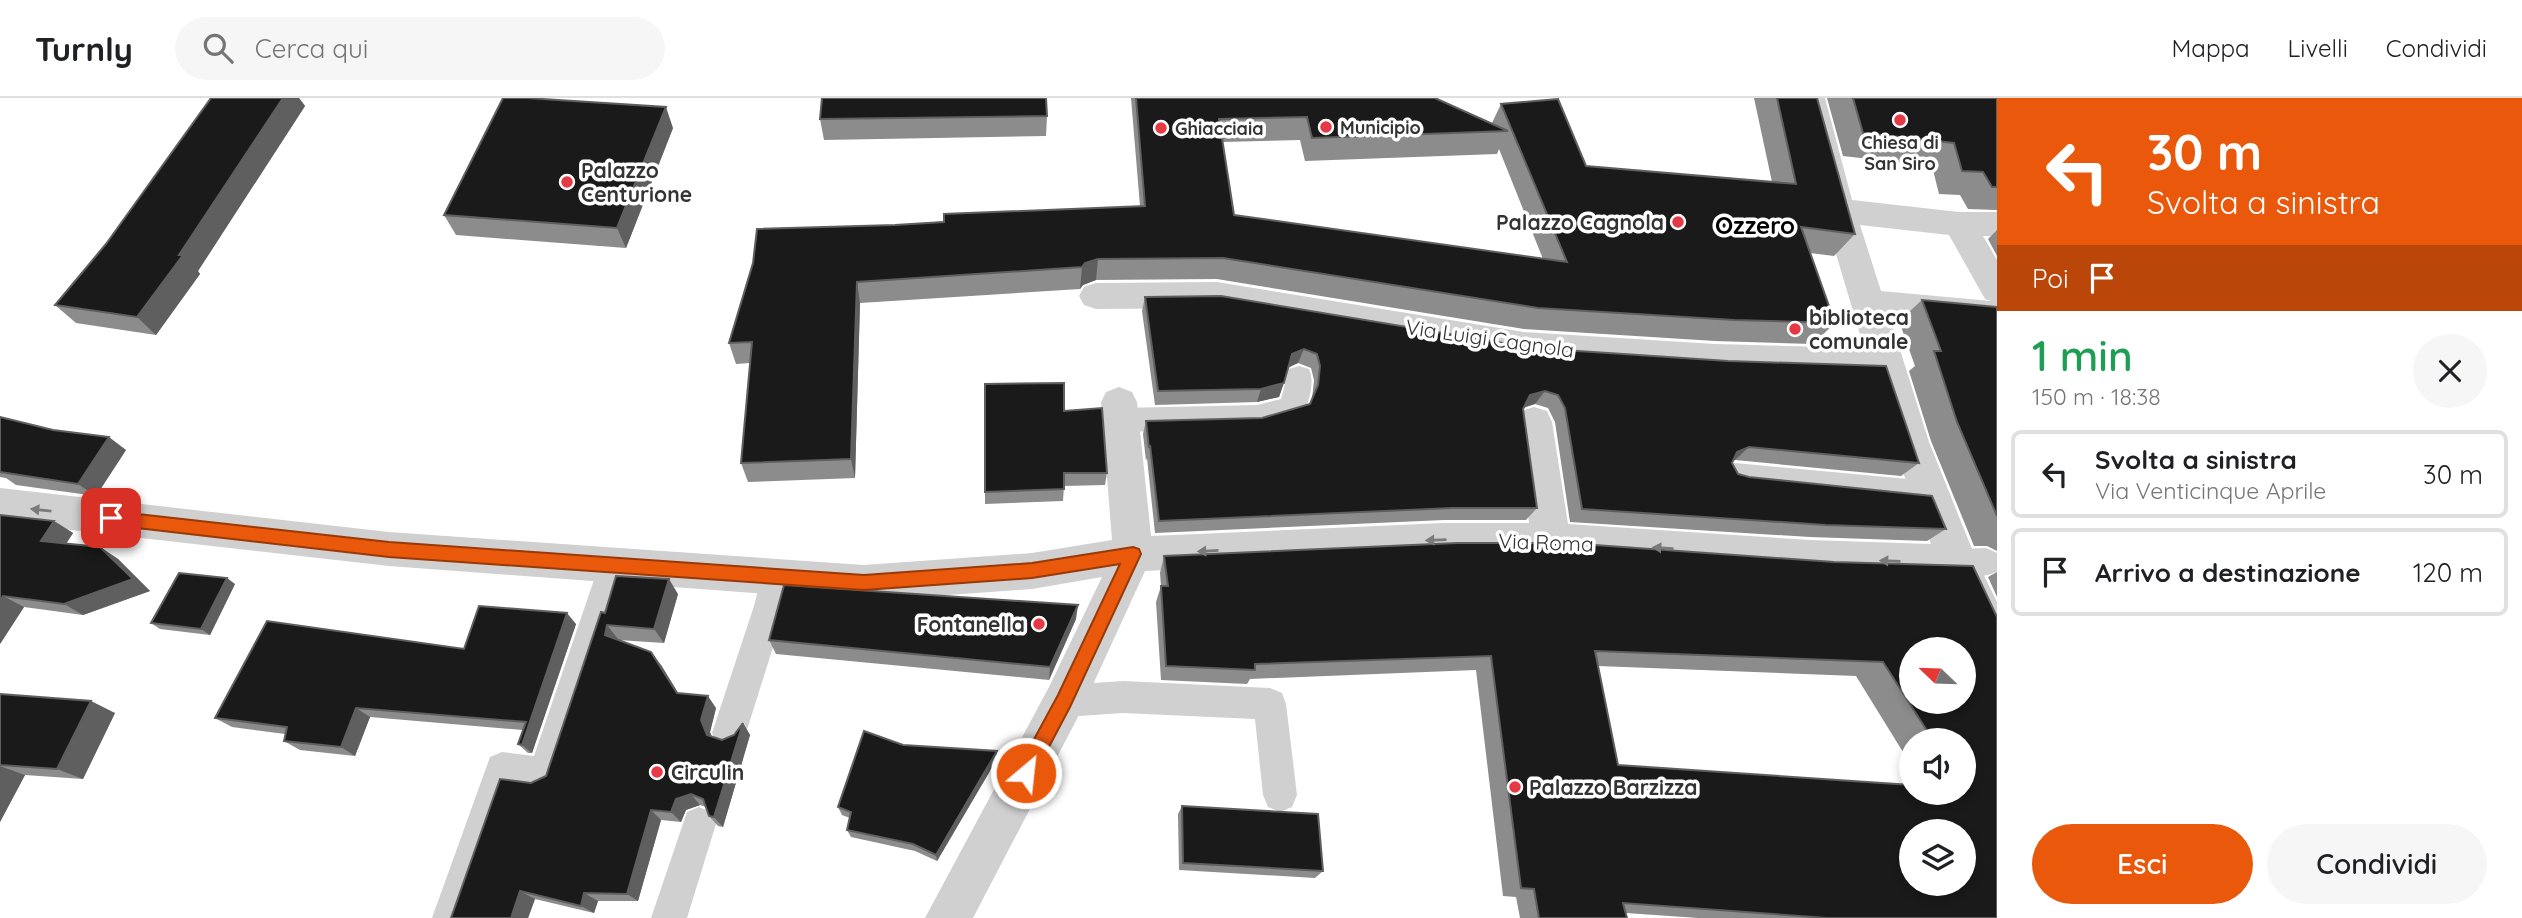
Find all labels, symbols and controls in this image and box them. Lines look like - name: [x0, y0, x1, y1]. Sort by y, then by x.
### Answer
- search box: [175, 17, 665, 80]
- text: Turnly: [35, 28, 133, 69]
- icon: search: [199, 29, 237, 67]
- text: Cerca qui: [255, 32, 368, 65]
- text: Mappa: [2172, 33, 2250, 63]
- text: Livelli: [2288, 33, 2348, 63]
- text: Condividi: [2386, 33, 2487, 63]
- marker: Chiesa di San Siro: [1892, 112, 1908, 128]
- place label: Municipio: [1340, 116, 1421, 139]
- place label: Ghiacciaia: [1175, 117, 1263, 140]
- marker: Municipio: [1318, 119, 1334, 135]
- marker: Ghiacciaia: [1153, 120, 1169, 136]
- text: 30 m: [2147, 121, 2262, 182]
- icon: left: [2032, 126, 2123, 217]
- place label: Chiesa di San Siro: [1861, 131, 1939, 175]
- place label: Palazzo Centurione: [581, 157, 692, 207]
- marker: Palazzo Centurione: [559, 174, 575, 190]
- text: Svolta a sinistra: [2147, 182, 2380, 222]
- place label: Palazzo Cagnola: [1496, 209, 1664, 235]
- district label: Ozzero: [1715, 210, 1795, 240]
- marker: Palazzo Cagnola: [1670, 214, 1686, 230]
- icon: arrive: [2083, 259, 2121, 297]
- text: Poi: [2032, 262, 2069, 295]
- place label: biblioteca comunale: [1809, 304, 1909, 354]
- street label: Via Luigi Cagnola: [1404, 313, 1576, 363]
- marker: biblioteca comunale: [1787, 321, 1803, 337]
- text: 1 min: [2032, 329, 2133, 382]
- button: close: [2413, 334, 2487, 408]
- text: 150 m · 18:38: [2032, 382, 2161, 411]
- text: Svolta a sinistra: [2095, 443, 2297, 476]
- icon: left: [2036, 455, 2074, 493]
- text: 30 m: [2423, 458, 2483, 491]
- text: Via Venticinque Aprile: [2095, 476, 2326, 505]
- pin: [81, 488, 141, 548]
- icon: arrive: [92, 499, 130, 537]
- one-way arrow: [30, 504, 52, 515]
- street label: Via Roma: [1498, 527, 1594, 557]
- one-way arrow: [1424, 535, 1446, 546]
- one-way arrow: [1652, 542, 1674, 553]
- one-way arrow: [1197, 545, 1219, 556]
- icon: arrive: [2036, 553, 2074, 591]
- one-way arrow: [1879, 555, 1901, 566]
- text: Arrivo a destinazione: [2095, 556, 2361, 589]
- text: 120 m: [2413, 556, 2483, 589]
- place label: Fontanella: [917, 611, 1025, 637]
- marker: Fontanella: [1031, 616, 1047, 632]
- north arrow: [1899, 637, 1976, 714]
- map controls: [1899, 637, 1976, 896]
- button: sound: [1899, 728, 1976, 805]
- position arrow: [989, 736, 1063, 810]
- place label: Circulin: [671, 759, 744, 785]
- marker: Circulin: [649, 764, 665, 780]
- place label: Palazzo Barzizza: [1529, 774, 1697, 800]
- marker: Palazzo Barzizza: [1507, 779, 1523, 795]
- button: layers: [1899, 819, 1976, 896]
- button: Esci: [2032, 824, 2253, 904]
- button: Condividi: [2267, 824, 2487, 904]

